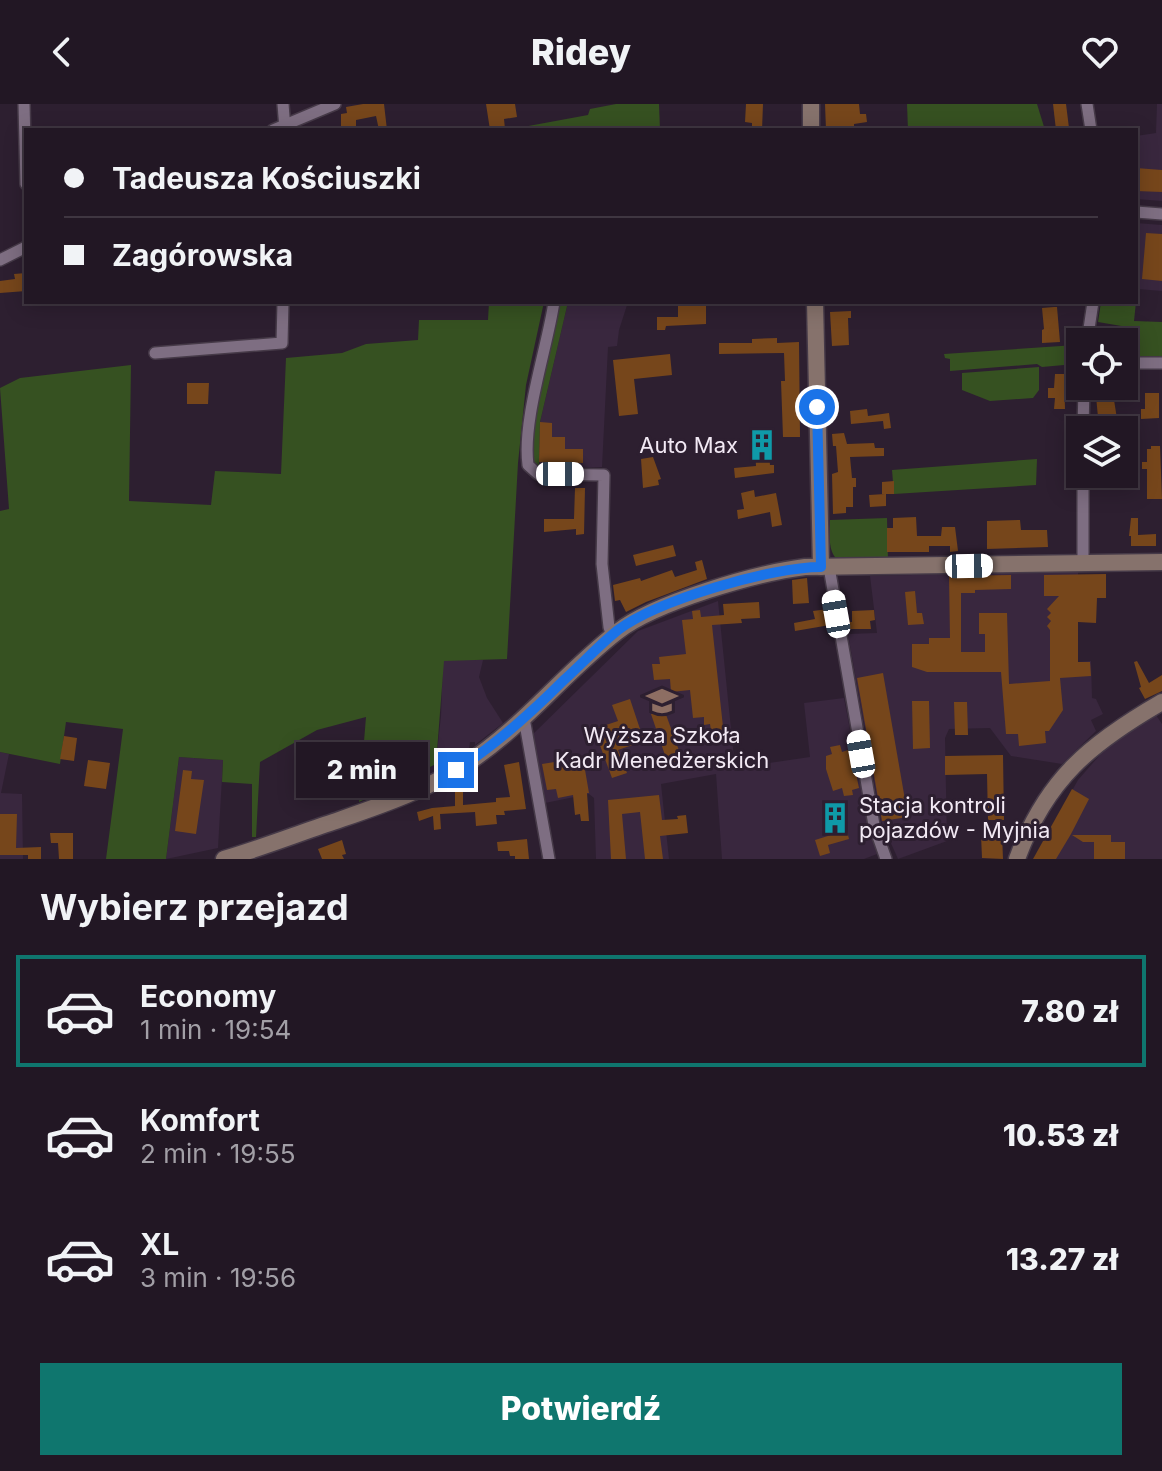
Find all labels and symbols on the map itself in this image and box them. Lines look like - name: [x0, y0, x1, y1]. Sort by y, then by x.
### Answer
- route start: [799, 389, 835, 425]
- building icon: Auto Max: [745, 428, 779, 462]
- place label: Auto Max: [639, 432, 738, 458]
- car: [536, 462, 584, 486]
- car: [945, 554, 993, 578]
- car: [820, 588, 852, 640]
- school or university icon: Wyższa Szkoła Kadr Menedżerskich: [645, 684, 679, 718]
- place label: Wyższa Szkoła Kadr Menedżerskich: [555, 722, 769, 773]
- car: [845, 728, 877, 780]
- callout: 2 min: [296, 742, 428, 798]
- route end: [438, 752, 474, 788]
- place label: Stacja kontroli pojazdów - Myjnia: [859, 792, 1050, 843]
- building icon: Stacja kontroli pojazdów - Myjnia: [818, 801, 852, 835]

